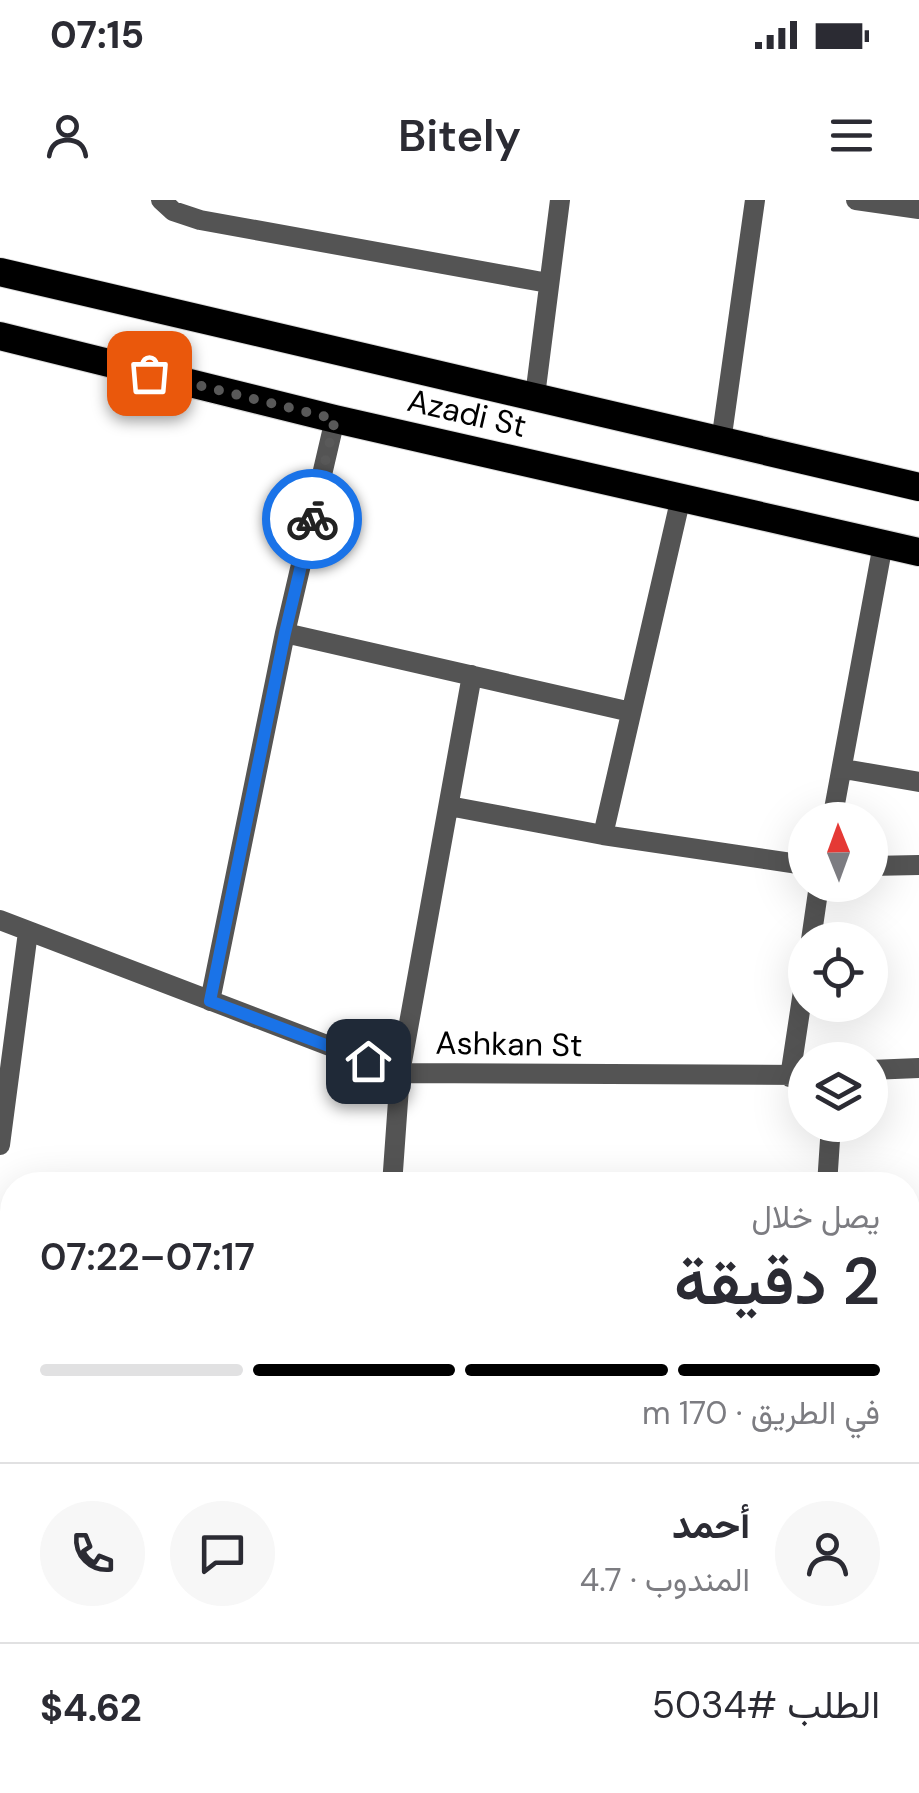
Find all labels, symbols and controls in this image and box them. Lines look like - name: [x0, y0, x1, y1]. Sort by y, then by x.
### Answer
- text: 07:15: [50, 10, 144, 60]
- text: Bitely: [398, 106, 521, 165]
- icon: person: [40, 108, 95, 163]
- icon: menu: [824, 108, 879, 163]
- pin: [107, 331, 192, 416]
- icon: bag: [122, 346, 177, 401]
- street label: Azadi St: [403, 379, 531, 447]
- courier: [262, 469, 362, 569]
- icon: bike: [285, 492, 340, 547]
- north arrow: [788, 802, 888, 902]
- map controls: [788, 802, 888, 1142]
- button: locate: [788, 922, 888, 1022]
- pin: [326, 1019, 411, 1104]
- street label: Ashkan St: [435, 1022, 583, 1066]
- icon: home: [341, 1034, 396, 1089]
- button: layers: [788, 1042, 888, 1142]
- text: يصل خلال: [751, 1196, 880, 1238]
- text: 07:17–07:22: [40, 1232, 255, 1282]
- text: 2 دقيقة: [674, 1240, 880, 1324]
- text: في الطريق · 170 m: [642, 1392, 880, 1434]
- text: أحمد: [672, 1500, 750, 1550]
- button: phone: [40, 1501, 145, 1606]
- button: chat: [170, 1501, 275, 1606]
- button: person: [775, 1501, 880, 1606]
- text: المندوب · 4.7: [580, 1559, 750, 1601]
- text: الطلب #5034: [652, 1680, 880, 1730]
- text: $4.62: [40, 1683, 142, 1733]

